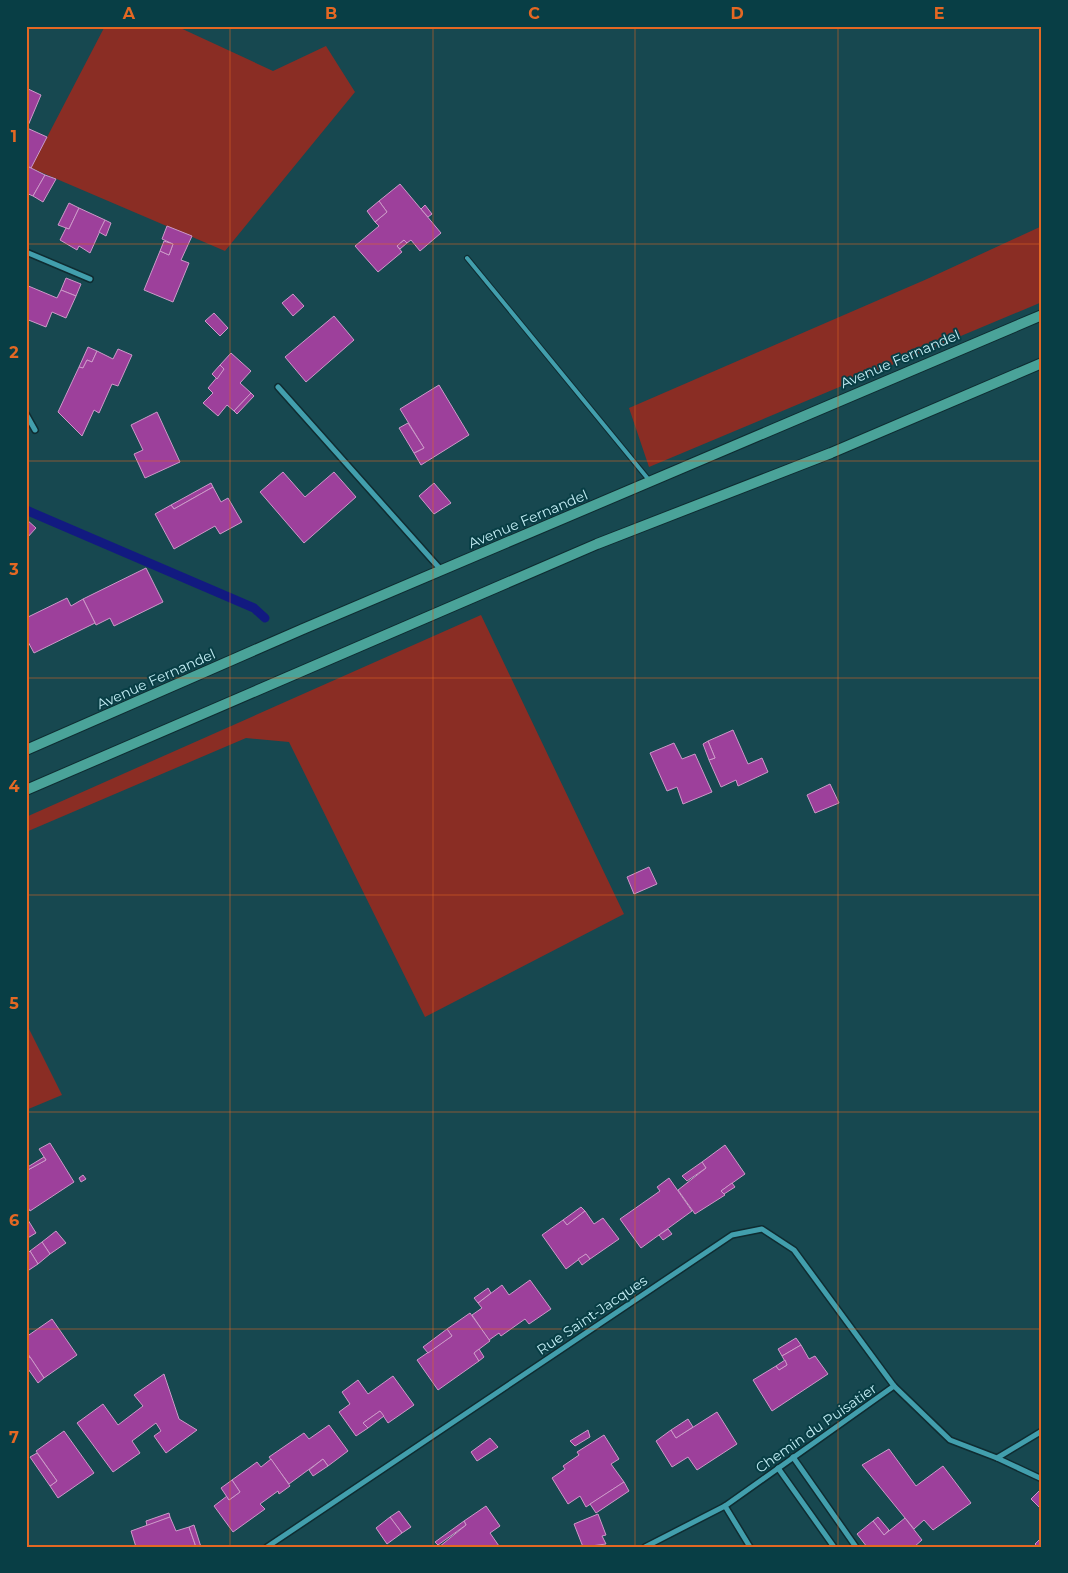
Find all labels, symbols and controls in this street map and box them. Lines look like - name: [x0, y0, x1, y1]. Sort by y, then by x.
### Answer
- text: A: [122, 4, 136, 23]
- text: B: [325, 4, 337, 23]
- text: C: [528, 4, 540, 23]
- text: D: [730, 4, 744, 23]
- text: E: [934, 4, 944, 23]
- text: 1: [11, 127, 17, 146]
- street label: Avenue Fernandel: [838, 326, 962, 392]
- text: 2: [9, 343, 19, 362]
- street label: Avenue Fernandel: [466, 486, 590, 552]
- text: 3: [8, 560, 19, 579]
- street label: Avenue Fernandel: [94, 645, 218, 713]
- text: 4: [8, 777, 20, 796]
- text: 5: [9, 994, 19, 1013]
- text: 6: [9, 1211, 19, 1230]
- street label: Rue Saint-Jacques: [533, 1271, 651, 1359]
- street label: Chemin du Puisatier: [752, 1379, 880, 1477]
- text: 7: [9, 1428, 19, 1447]

